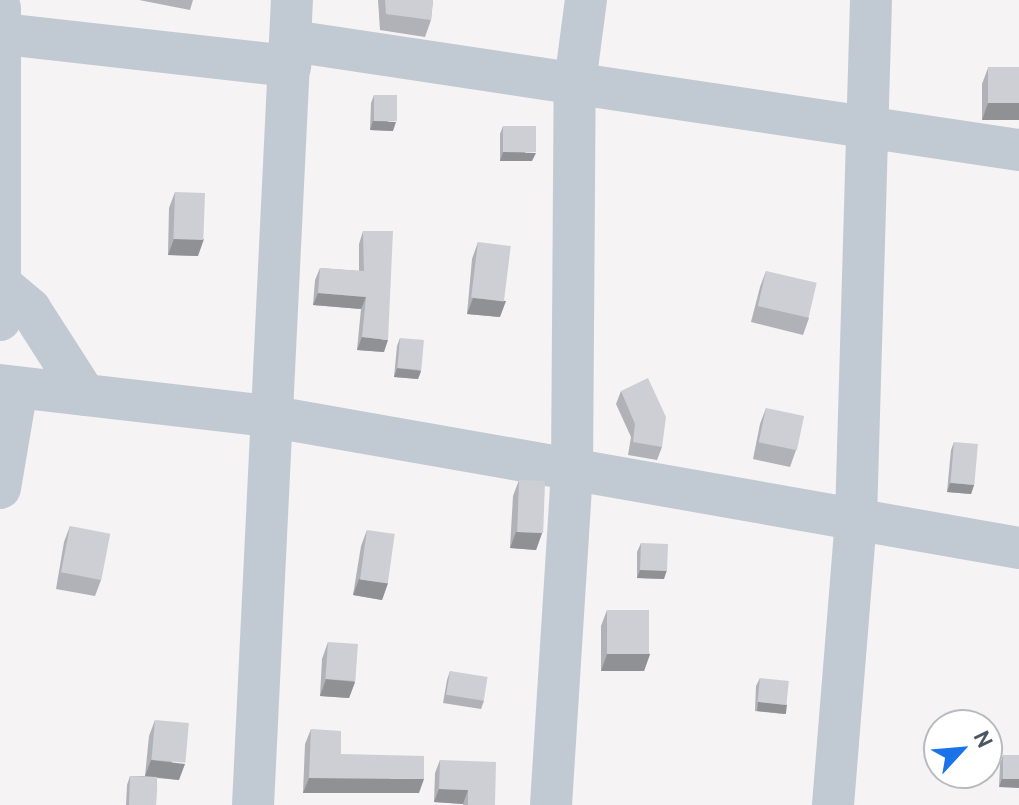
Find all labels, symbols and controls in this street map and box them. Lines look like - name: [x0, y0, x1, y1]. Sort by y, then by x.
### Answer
- north arrow: [923, 709, 1003, 789]
- text: N: [968, 726, 999, 752]

